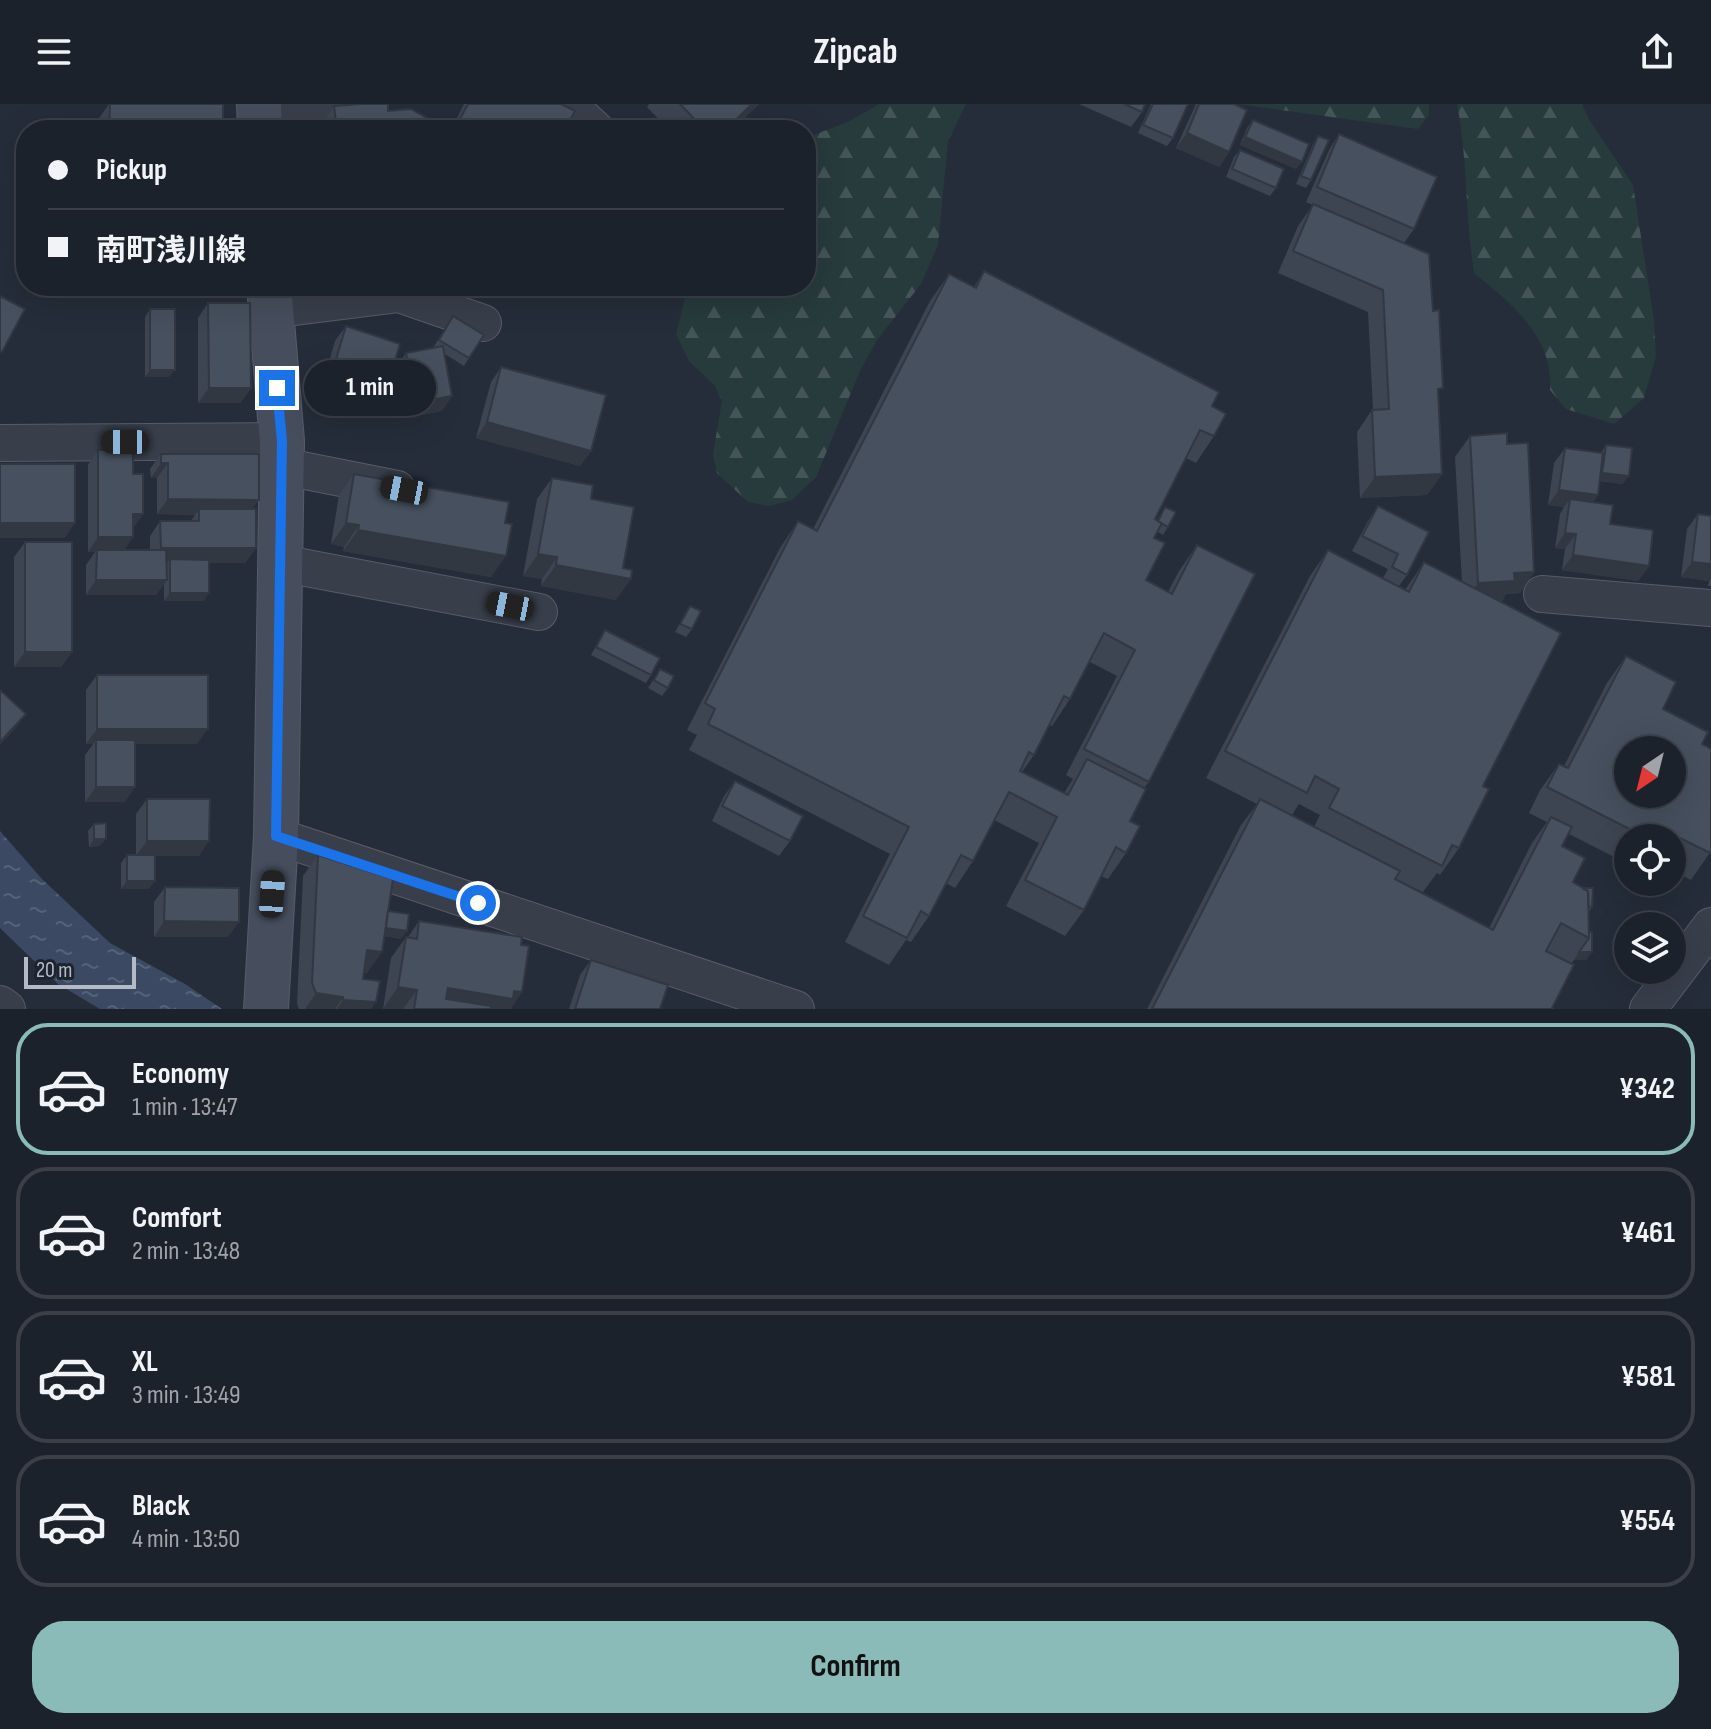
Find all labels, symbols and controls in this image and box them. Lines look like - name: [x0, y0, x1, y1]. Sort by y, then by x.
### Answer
- icon: menu: [32, 30, 76, 74]
- icon: share: [1635, 30, 1679, 74]
- text: Zipcab: [813, 31, 898, 74]
- text: Pickup: [96, 152, 167, 188]
- text: 南町浅川線: [96, 233, 246, 269]
- callout: 1 min: [305, 360, 437, 416]
- route end: [259, 370, 295, 406]
- text: 1 min: [346, 372, 394, 403]
- car: [101, 430, 149, 454]
- car: [378, 474, 430, 506]
- car: [484, 590, 536, 622]
- north arrow: [1614, 736, 1686, 808]
- map controls: [1614, 736, 1686, 984]
- button: locate: [1614, 824, 1686, 896]
- car: [258, 869, 286, 919]
- route start: [460, 885, 496, 921]
- button: layers: [1614, 912, 1686, 984]
- scale bar: [24, 953, 136, 989]
- text: 20 m: [36, 957, 73, 984]
- icon: car: [36, 1053, 108, 1125]
- text: Economy: [132, 1056, 229, 1092]
- text: ¥342: [1619, 1071, 1675, 1107]
- text: 1 min · 13:47: [132, 1092, 237, 1123]
- icon: car: [36, 1197, 108, 1269]
- text: Comfort: [132, 1200, 222, 1236]
- text: ¥461: [1620, 1215, 1675, 1251]
- text: 2 min · 13:48: [132, 1236, 240, 1267]
- icon: car: [36, 1341, 108, 1413]
- text: XL: [132, 1344, 158, 1380]
- text: ¥581: [1620, 1359, 1675, 1395]
- text: 3 min · 13:49: [132, 1380, 240, 1411]
- icon: car: [36, 1485, 108, 1557]
- text: Black: [132, 1488, 190, 1524]
- text: ¥554: [1619, 1503, 1675, 1539]
- text: 4 min · 13:50: [132, 1524, 240, 1555]
- button: Confirm: [32, 1621, 1679, 1713]

